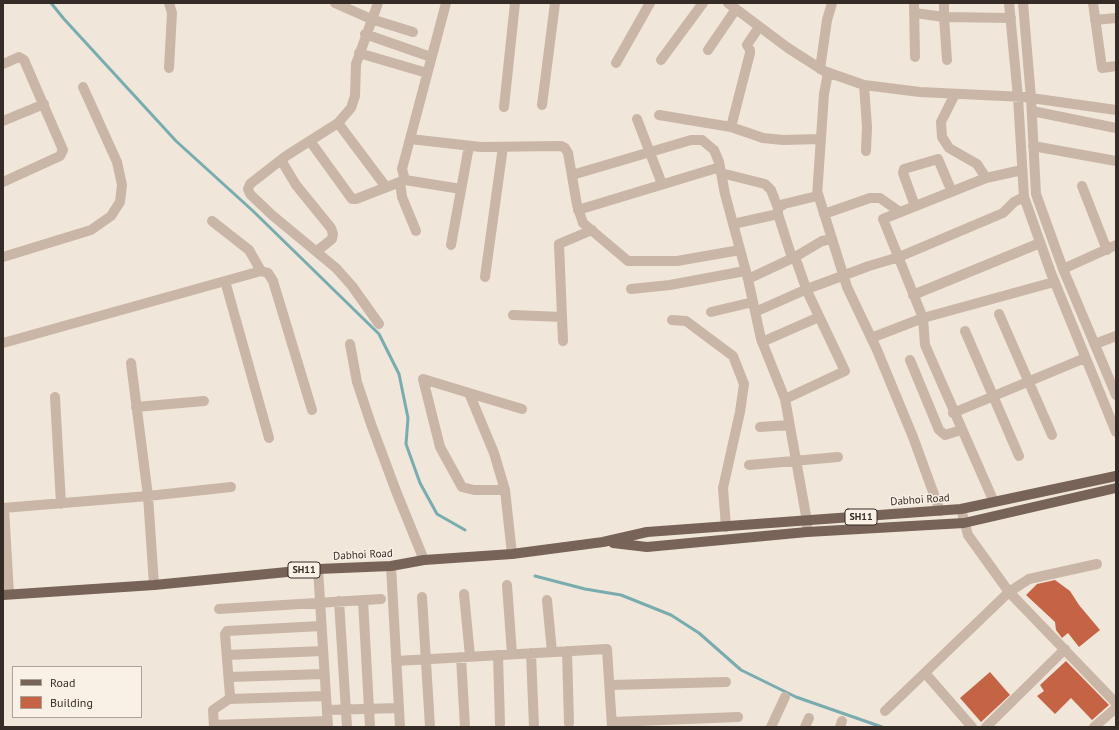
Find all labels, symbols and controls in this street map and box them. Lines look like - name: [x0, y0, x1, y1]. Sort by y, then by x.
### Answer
- street label: Dabhoi Road: [890, 491, 950, 509]
- road number: SH11: [845, 509, 877, 525]
- street label: Dabhoi Road: [333, 547, 393, 563]
- road number: SH11: [288, 562, 320, 578]
- legend: [12, 666, 142, 718]
- text: Road: [50, 675, 75, 690]
- text: Building: [50, 695, 93, 710]

